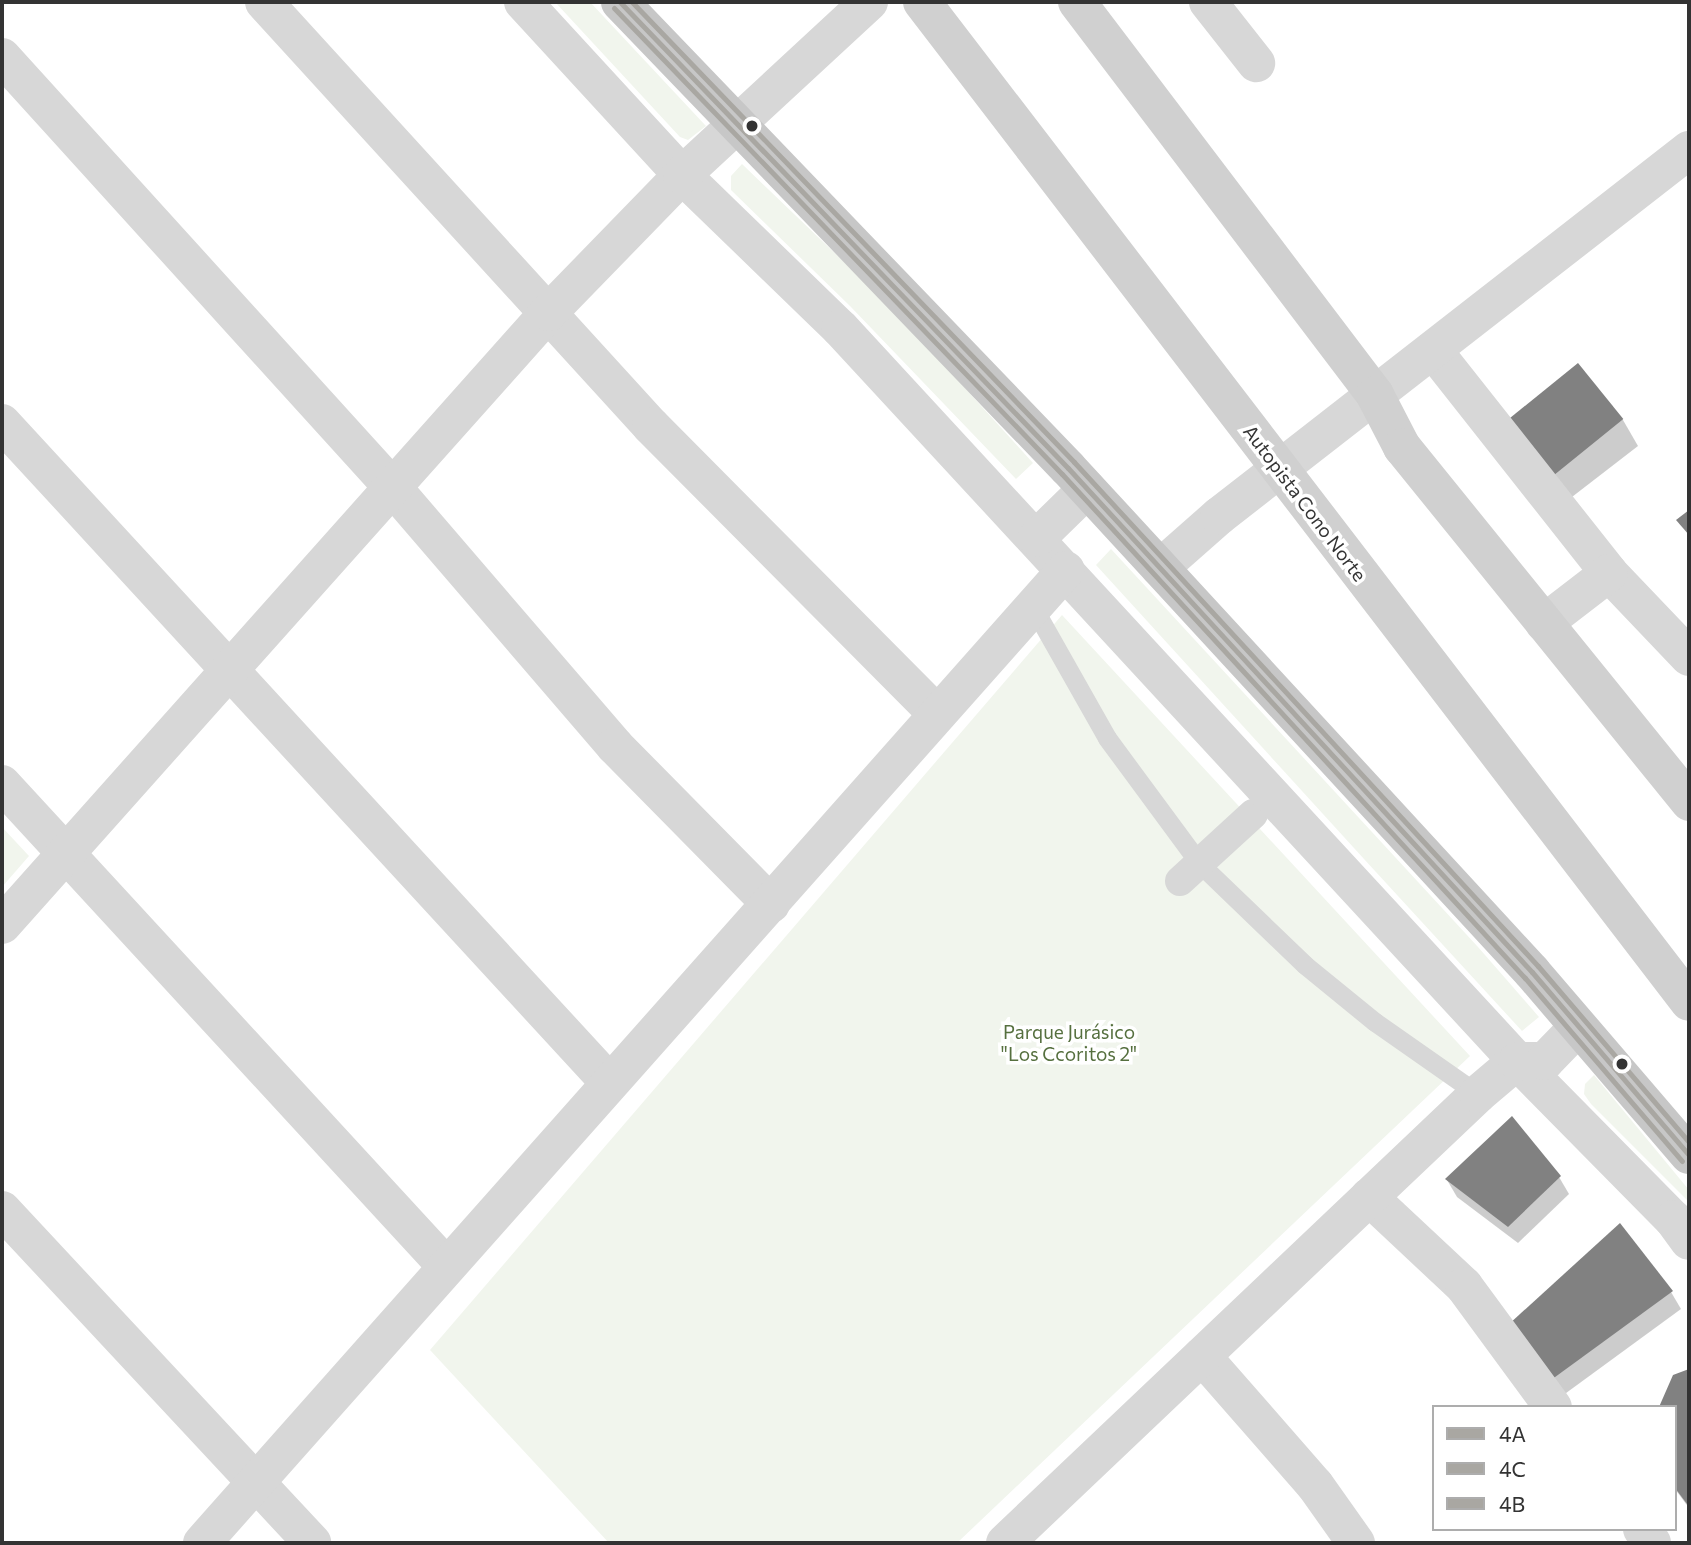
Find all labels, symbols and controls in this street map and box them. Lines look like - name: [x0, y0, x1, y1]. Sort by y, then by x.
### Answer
- unlabelled marker: [745, 119, 759, 133]
- street label: Autopista Cono Norte: [1239, 420, 1371, 586]
- park label: Parque Jurásico "Los Ccoritos 2": [1001, 1021, 1137, 1065]
- unlabelled marker: [1615, 1057, 1629, 1071]
- legend: [1432, 1405, 1677, 1531]
- text: 4A: [1499, 1421, 1526, 1446]
- text: 4C: [1499, 1456, 1526, 1481]
- text: 4B: [1499, 1491, 1525, 1516]

